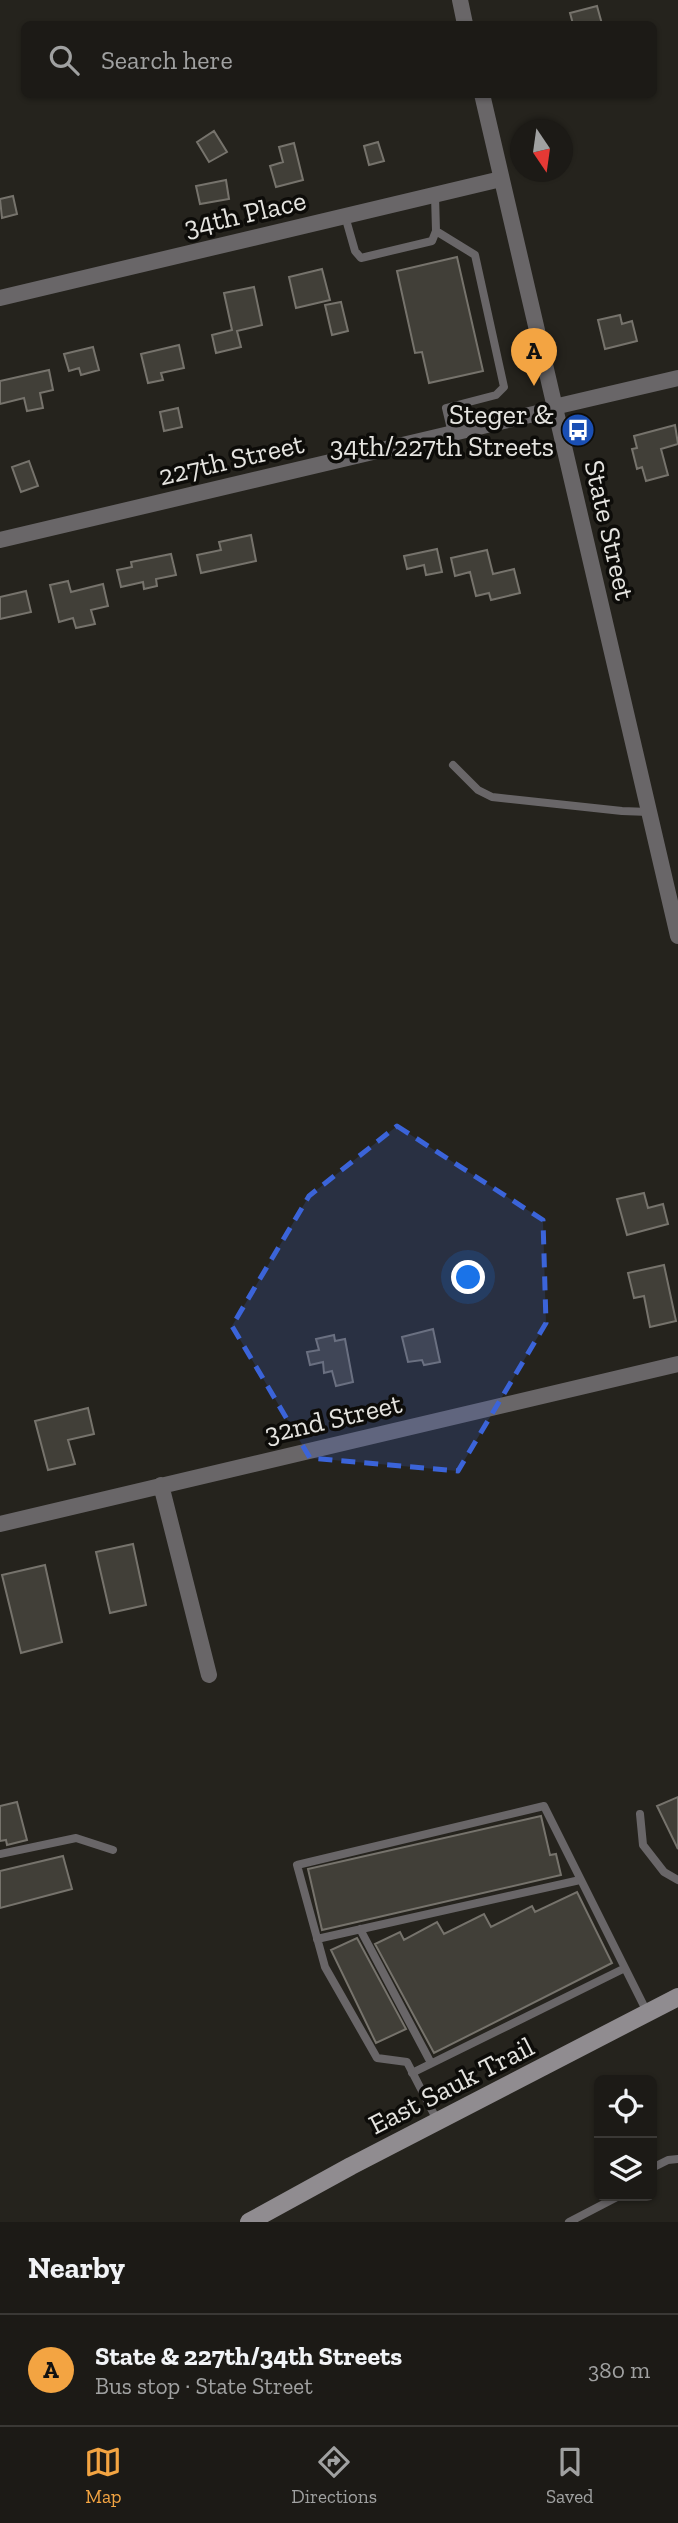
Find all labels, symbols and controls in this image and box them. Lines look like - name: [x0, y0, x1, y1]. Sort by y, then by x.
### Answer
- search box: [21, 21, 657, 98]
- icon: search: [45, 41, 83, 79]
- text: Search here: [101, 44, 233, 76]
- north arrow: [510, 119, 573, 182]
- street label: 34th Place: [181, 183, 309, 244]
- pin: A: [511, 328, 557, 386]
- place label: Steger & 34th/227th Streets: [330, 398, 554, 463]
- bus stop icon: Steger & 34th/227th Streets: [559, 411, 597, 449]
- street label: 227th Street: [155, 427, 308, 492]
- street label: State Street: [577, 457, 642, 604]
- your location: [451, 1260, 485, 1294]
- street label: 32nd Street: [261, 1387, 405, 1450]
- street label: East Sauk Trail: [363, 2030, 539, 2141]
- map controls: [594, 2075, 657, 2201]
- button: locate: [594, 2075, 657, 2138]
- button: layers: [594, 2138, 657, 2201]
- text: Nearby: [28, 2250, 125, 2286]
- text: State & 227th/34th Streets: [95, 2340, 402, 2372]
- text: A: [43, 2356, 59, 2384]
- text: 380 m: [588, 2356, 650, 2384]
- text: Bus stop · State Street: [95, 2372, 313, 2400]
- tab: Map: [84, 2443, 122, 2508]
- tab: Directions: [291, 2443, 377, 2508]
- tab: Saved: [546, 2443, 594, 2508]

